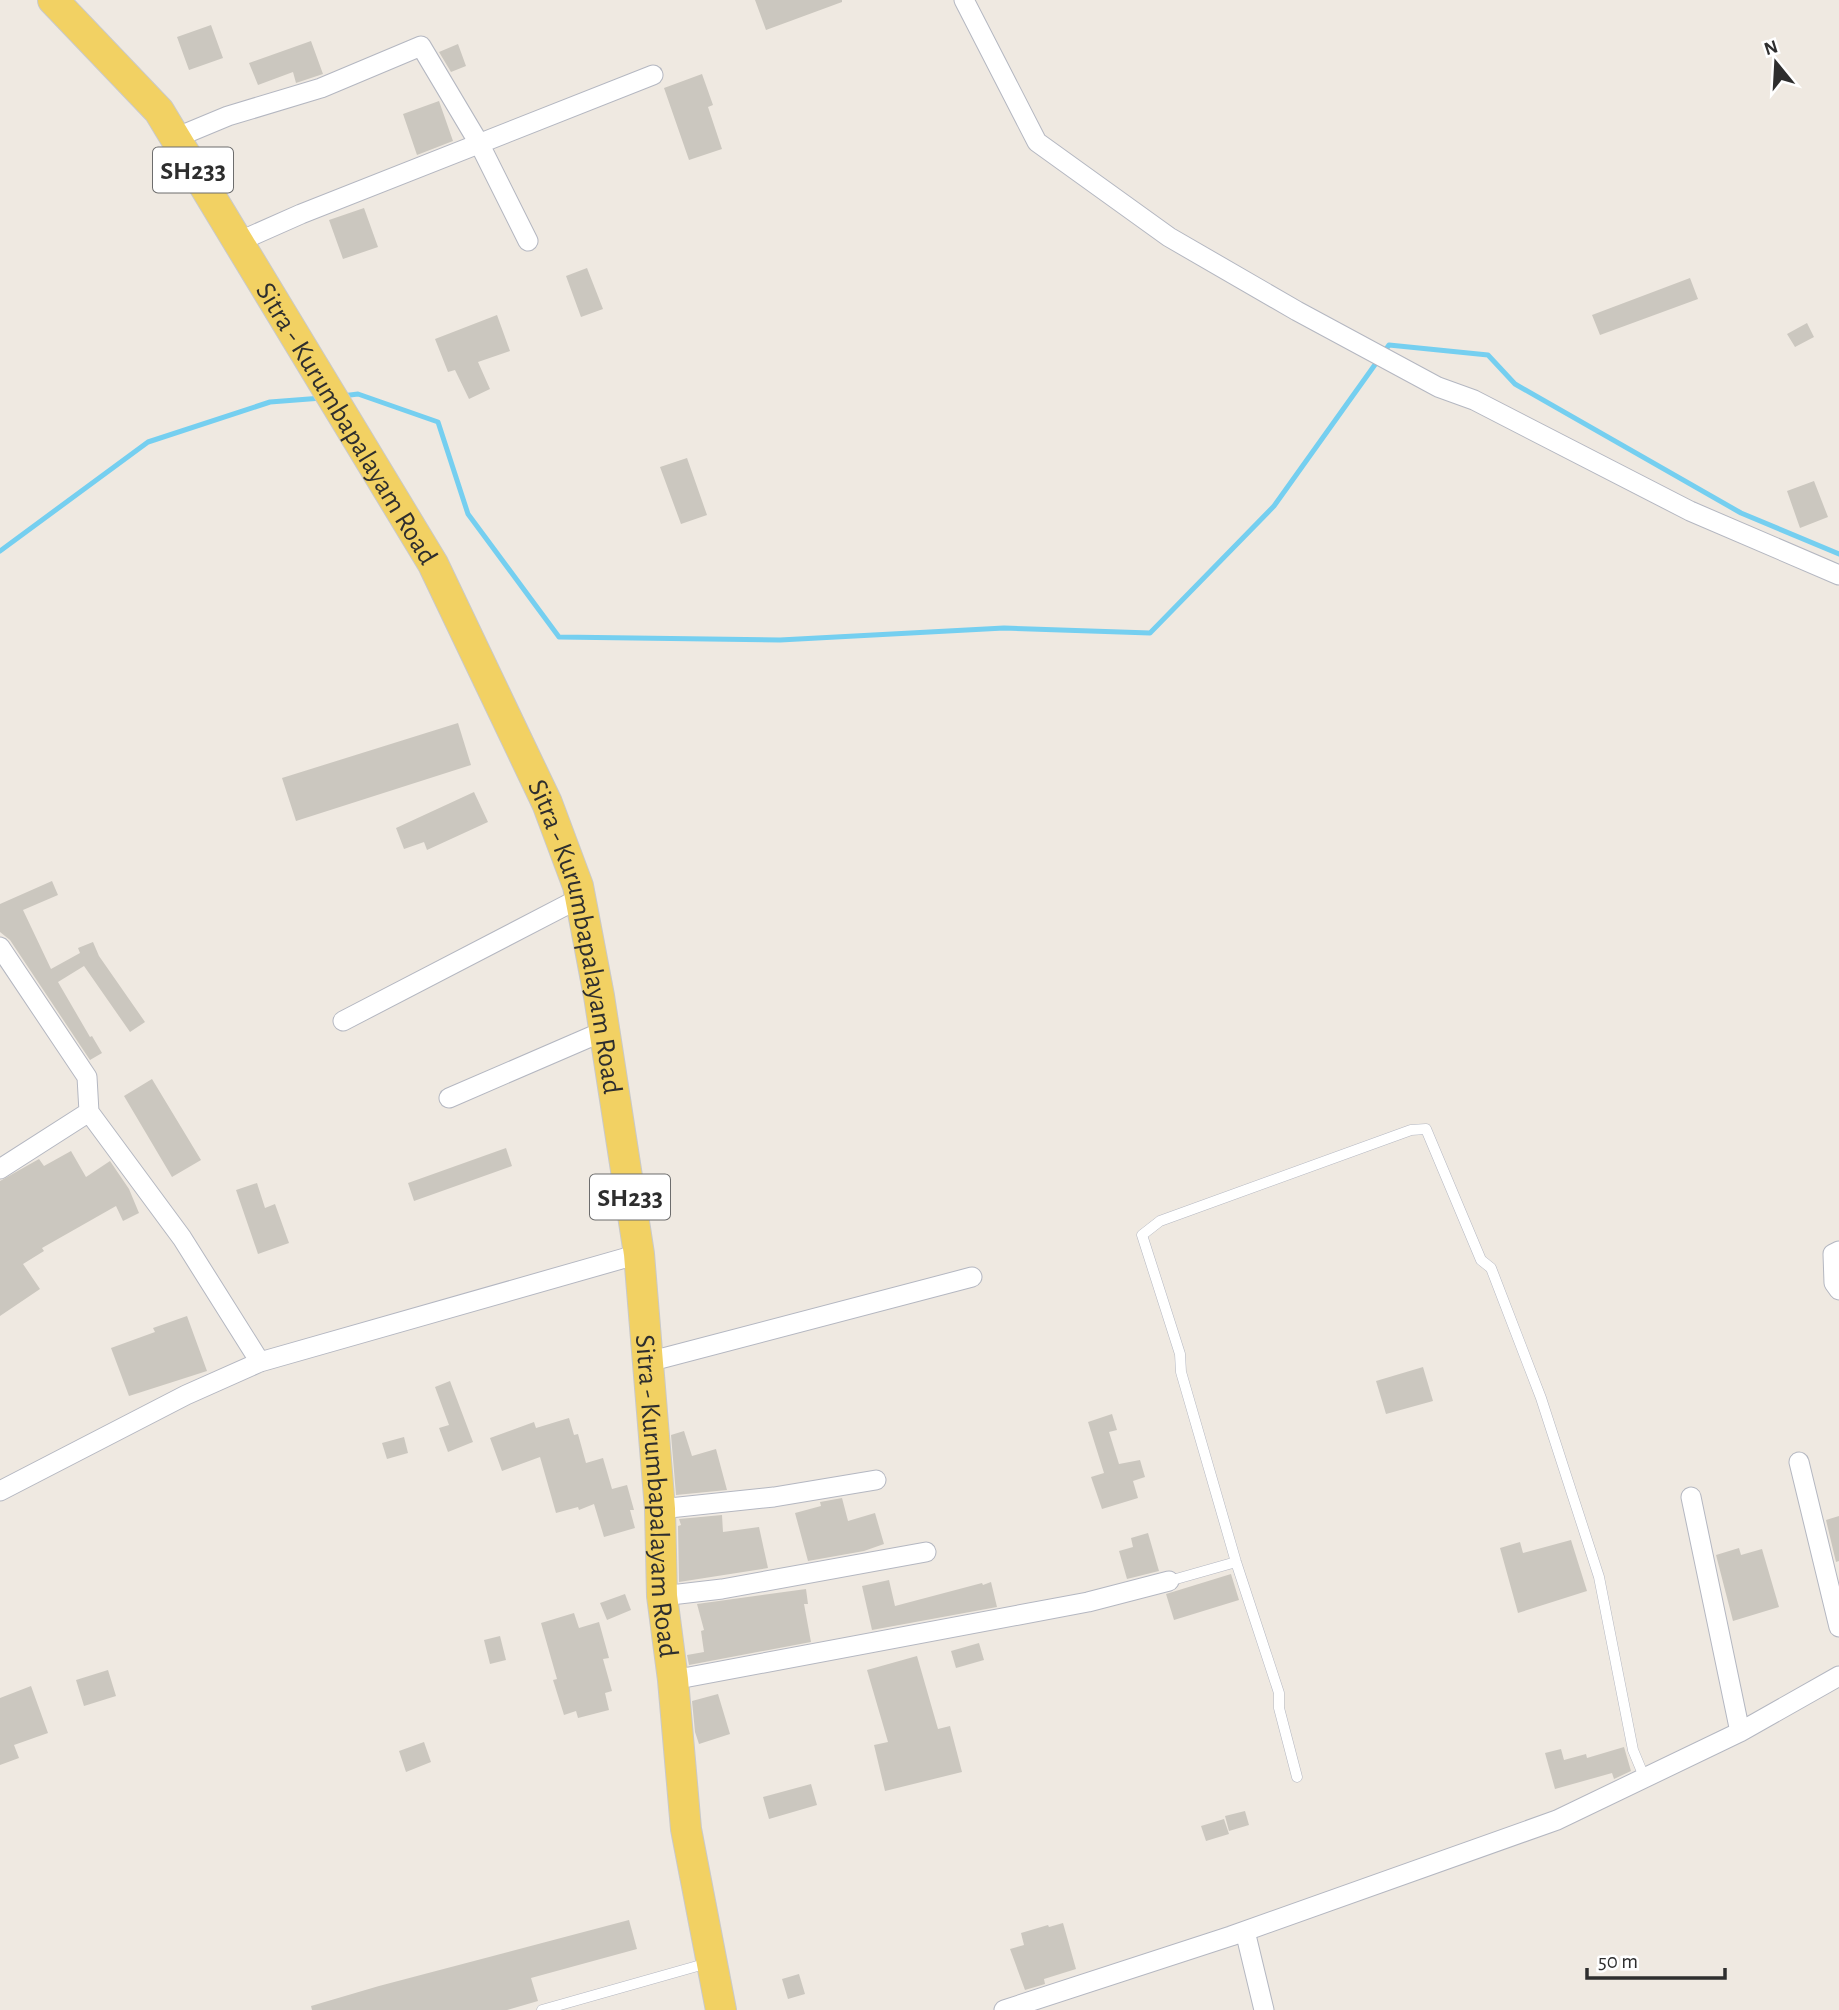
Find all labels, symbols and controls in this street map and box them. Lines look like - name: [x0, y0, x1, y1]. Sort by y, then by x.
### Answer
- north arrow: [1741, 28, 1811, 98]
- text: N: [1762, 37, 1780, 59]
- road number: SH233: [153, 148, 233, 192]
- street label: Sitra - Kurumbapalayam Road: [250, 278, 442, 570]
- street label: Sitra - Kurumbapalayam Road: [522, 776, 626, 1096]
- road number: SH233: [590, 1174, 670, 1220]
- street label: Sitra - Kurumbapalayam Road: [630, 1333, 682, 1659]
- scale bar: [1587, 1937, 1725, 1981]
- text: 50 m: [1598, 1951, 1638, 1972]

